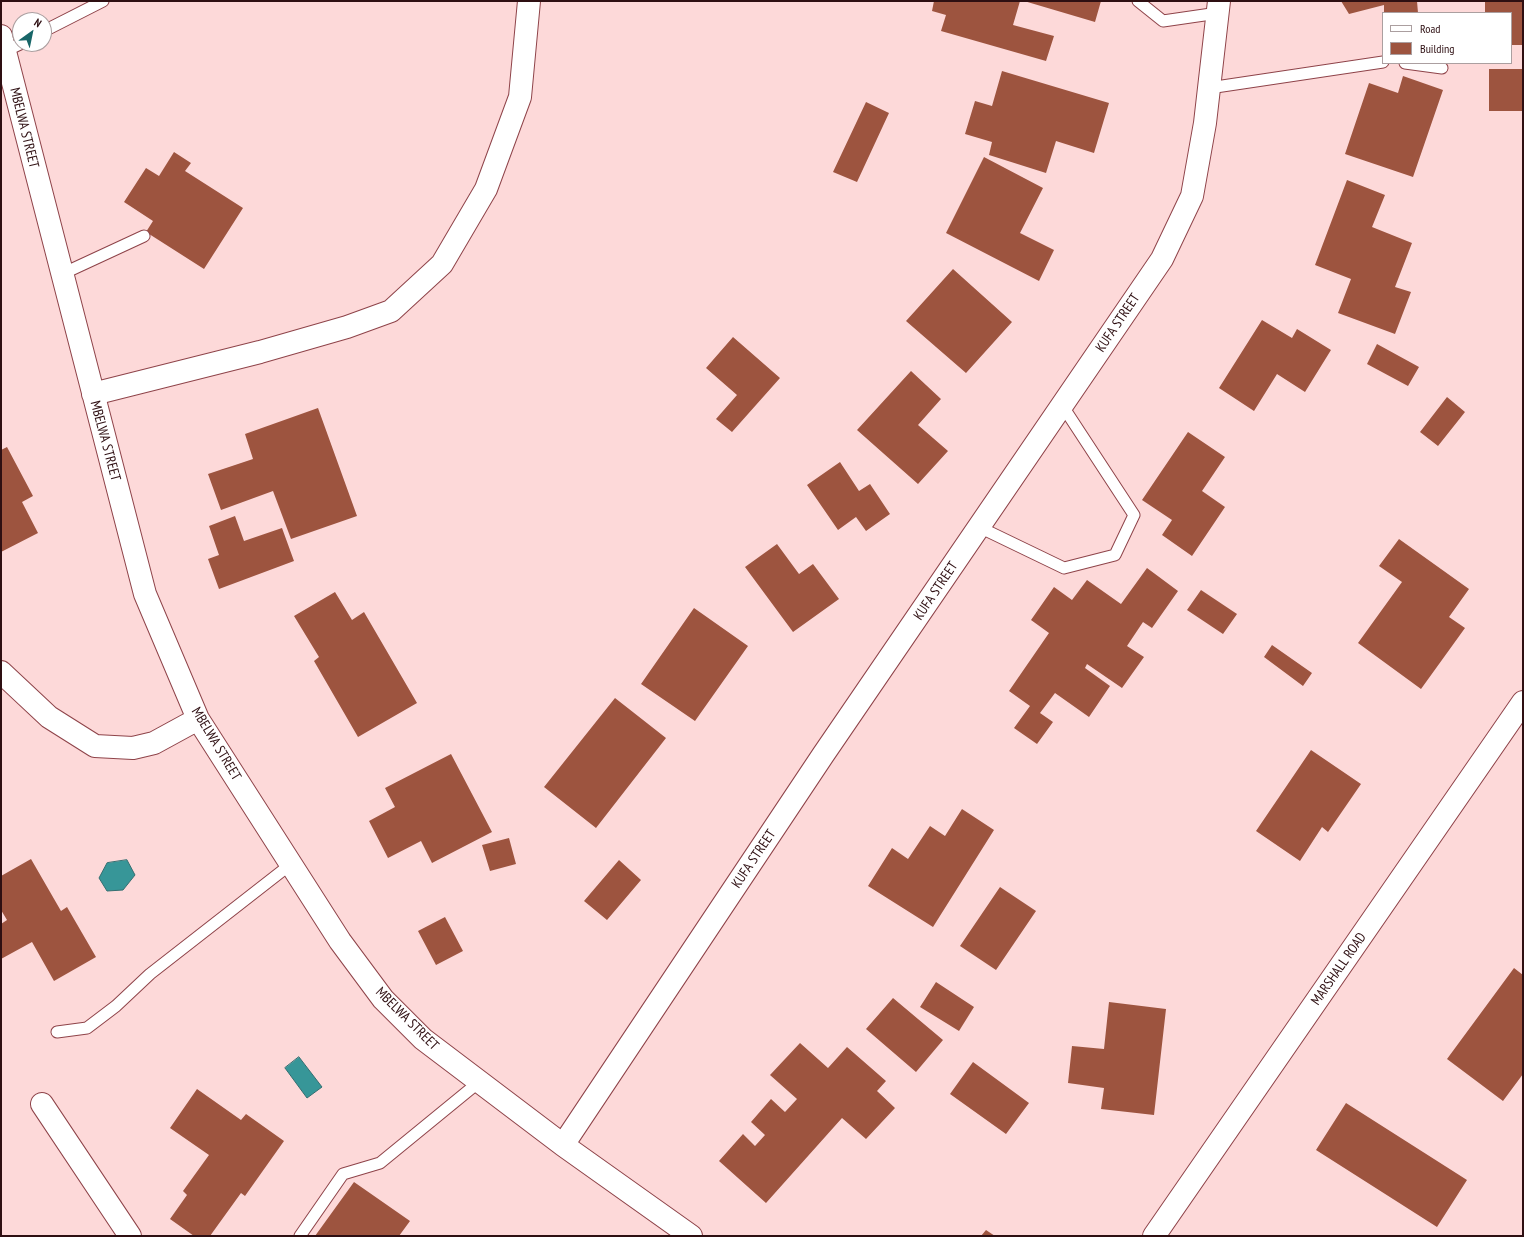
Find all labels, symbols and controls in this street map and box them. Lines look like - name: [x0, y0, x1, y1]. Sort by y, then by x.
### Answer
- north arrow: [12, 12, 52, 52]
- legend: [1382, 12, 1512, 64]
- text: N: [32, 15, 44, 30]
- text: Road: [1420, 21, 1440, 36]
- text: Building: [1420, 41, 1455, 56]
- street label: MBELWA STREET: [6, 86, 42, 170]
- street label: KUFA STREET: [1092, 291, 1144, 355]
- street label: MBELWA STREET: [86, 399, 124, 483]
- street label: KUFA STREET: [910, 559, 962, 623]
- street label: MBELWA STREET: [188, 704, 244, 784]
- street label: KUFA STREET: [728, 827, 780, 891]
- street label: MARSHALL ROAD: [1308, 930, 1370, 1008]
- street label: MBELWA STREET: [372, 984, 442, 1054]

